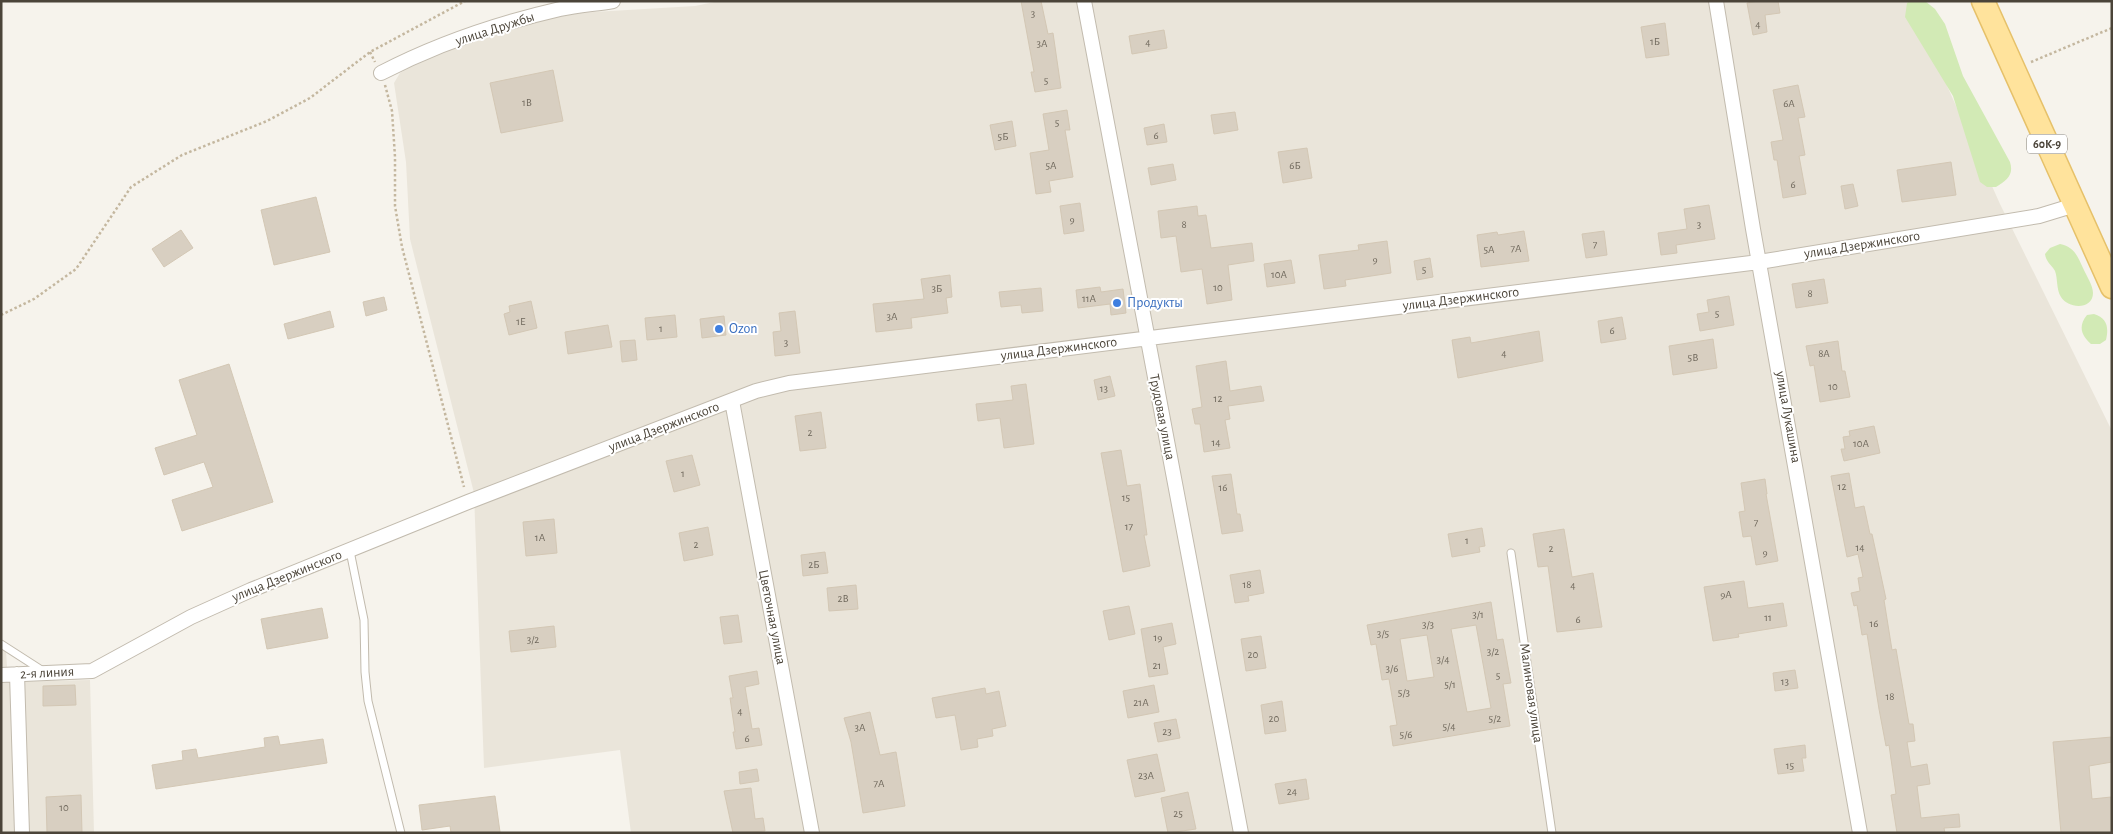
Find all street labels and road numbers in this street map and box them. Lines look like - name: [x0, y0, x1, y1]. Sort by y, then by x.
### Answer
- street label: улица Дружбы: [453, 10, 536, 49]
- road number: 60К-9: [2027, 134, 2067, 154]
- street label: улица Дзержинского: [1802, 229, 1921, 261]
- street label: улица Дзержинского: [1401, 285, 1520, 313]
- street label: улица Дзержинского: [999, 335, 1118, 363]
- street label: улица Лукашина: [1773, 369, 1803, 465]
- street label: Трудовая улица: [1147, 373, 1177, 462]
- street label: улица Дзержинского: [606, 399, 721, 455]
- street label: улица Дзержинского: [229, 547, 344, 605]
- street label: Цветочная улица: [756, 568, 788, 666]
- street label: Малиновая улица: [1517, 642, 1545, 744]
- street label: 2-я линия: [20, 665, 74, 681]

